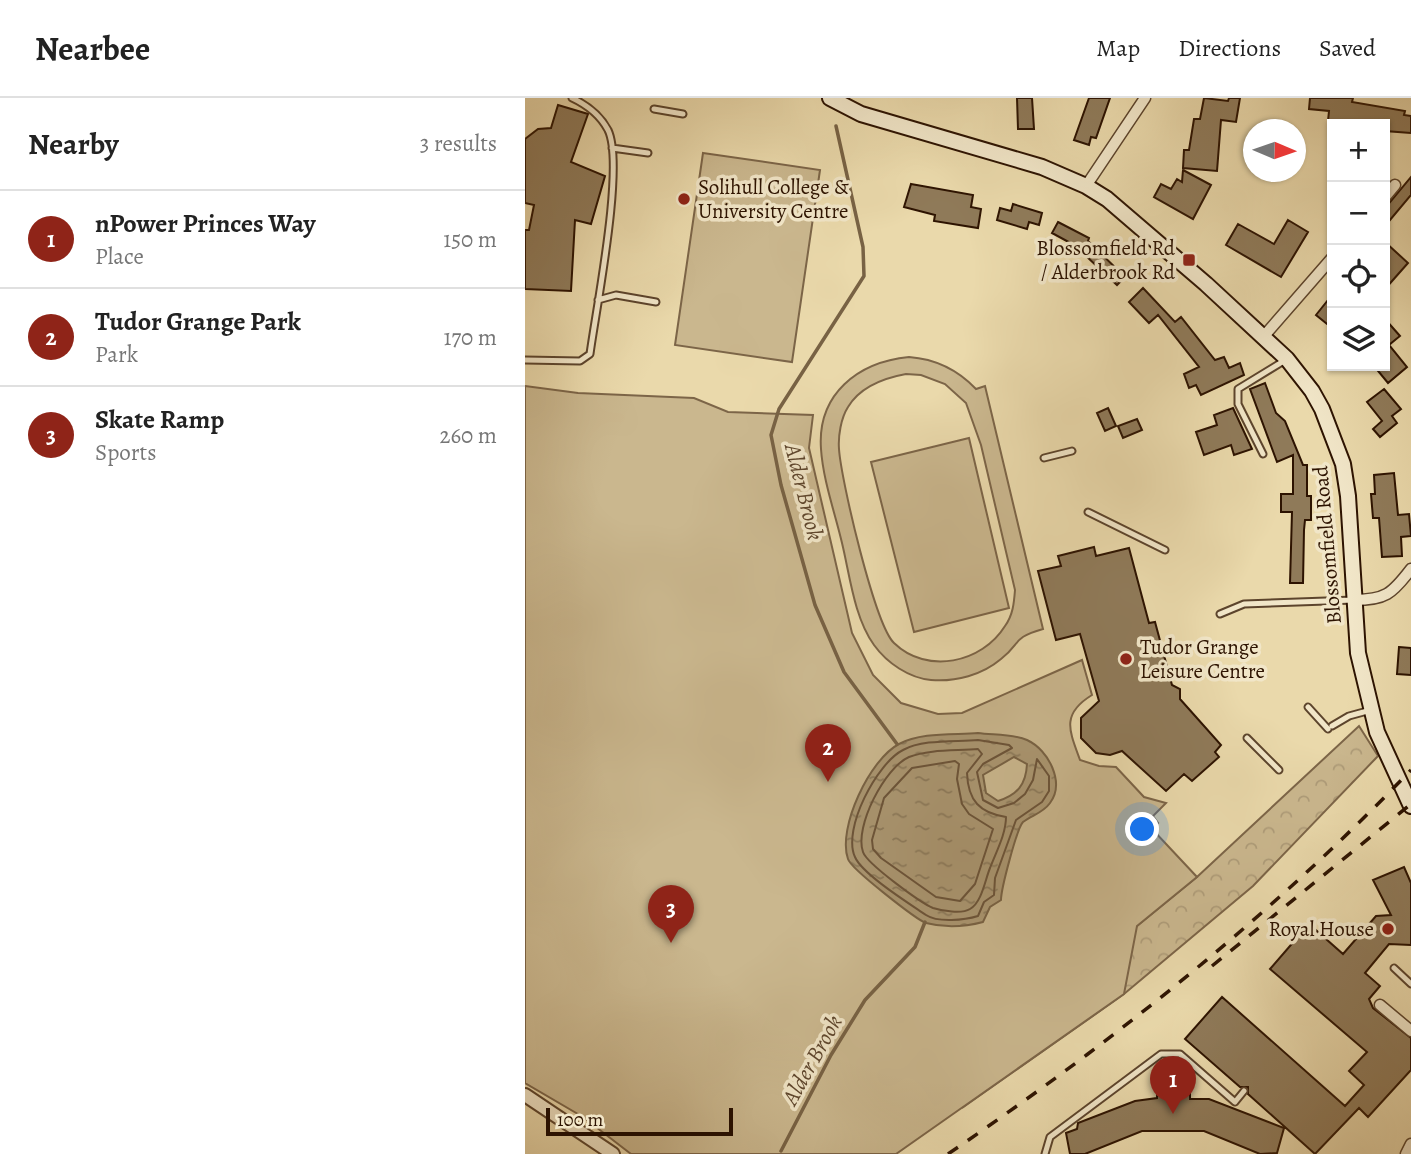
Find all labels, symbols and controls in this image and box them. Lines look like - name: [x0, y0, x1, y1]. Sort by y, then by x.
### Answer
- text: Nearbee: [35, 26, 150, 71]
- text: Map: [1096, 32, 1140, 64]
- text: Directions: [1178, 32, 1281, 64]
- text: Saved: [1319, 32, 1376, 64]
- north arrow: [1243, 119, 1306, 182]
- map controls: [1327, 119, 1390, 371]
- button: +: [1327, 119, 1390, 182]
- text: Nearby: [28, 124, 119, 164]
- text: 3 results: [420, 128, 497, 159]
- place label: Solihull College & University Centre: [698, 173, 849, 225]
- button: −: [1327, 182, 1390, 245]
- marker: Solihull College & University Centre: [676, 191, 692, 207]
- text: nPower Princes Way: [95, 206, 316, 241]
- text: 1: [47, 224, 55, 255]
- text: 150 m: [443, 224, 497, 255]
- place label: Blossomfield Rd / Alderbrook Rd: [1036, 234, 1176, 286]
- text: Place: [95, 241, 144, 272]
- button: locate: [1327, 245, 1390, 308]
- marker: Blossomfield Rd / Alderbrook Rd: [1181, 252, 1197, 268]
- text: Tudor Grange Park: [95, 304, 301, 339]
- button: layers: [1327, 308, 1390, 371]
- text: 2: [45, 322, 57, 353]
- text: 170 m: [444, 322, 497, 353]
- text: Park: [95, 339, 138, 370]
- text: Skate Ramp: [95, 402, 224, 437]
- text: 3: [46, 420, 56, 451]
- text: 260 m: [439, 420, 497, 451]
- text: Sports: [95, 437, 156, 468]
- water label: Alder Brook: [777, 440, 831, 543]
- street label: Blossomfield Road: [1306, 464, 1348, 625]
- place label: Tudor Grange Leisure Centre: [1140, 633, 1265, 685]
- marker: Tudor Grange Leisure Centre: [1118, 651, 1134, 667]
- pin: 2: [805, 724, 851, 782]
- your location: [1125, 812, 1159, 846]
- pin: 3: [648, 885, 694, 943]
- place label: Royal House: [1268, 915, 1374, 943]
- marker: Royal House: [1380, 921, 1396, 937]
- water label: Alder Brook: [774, 1009, 849, 1111]
- pin: 1: [1150, 1056, 1196, 1114]
- scale bar: [546, 1105, 733, 1137]
- text: 100 m: [557, 1107, 603, 1133]

